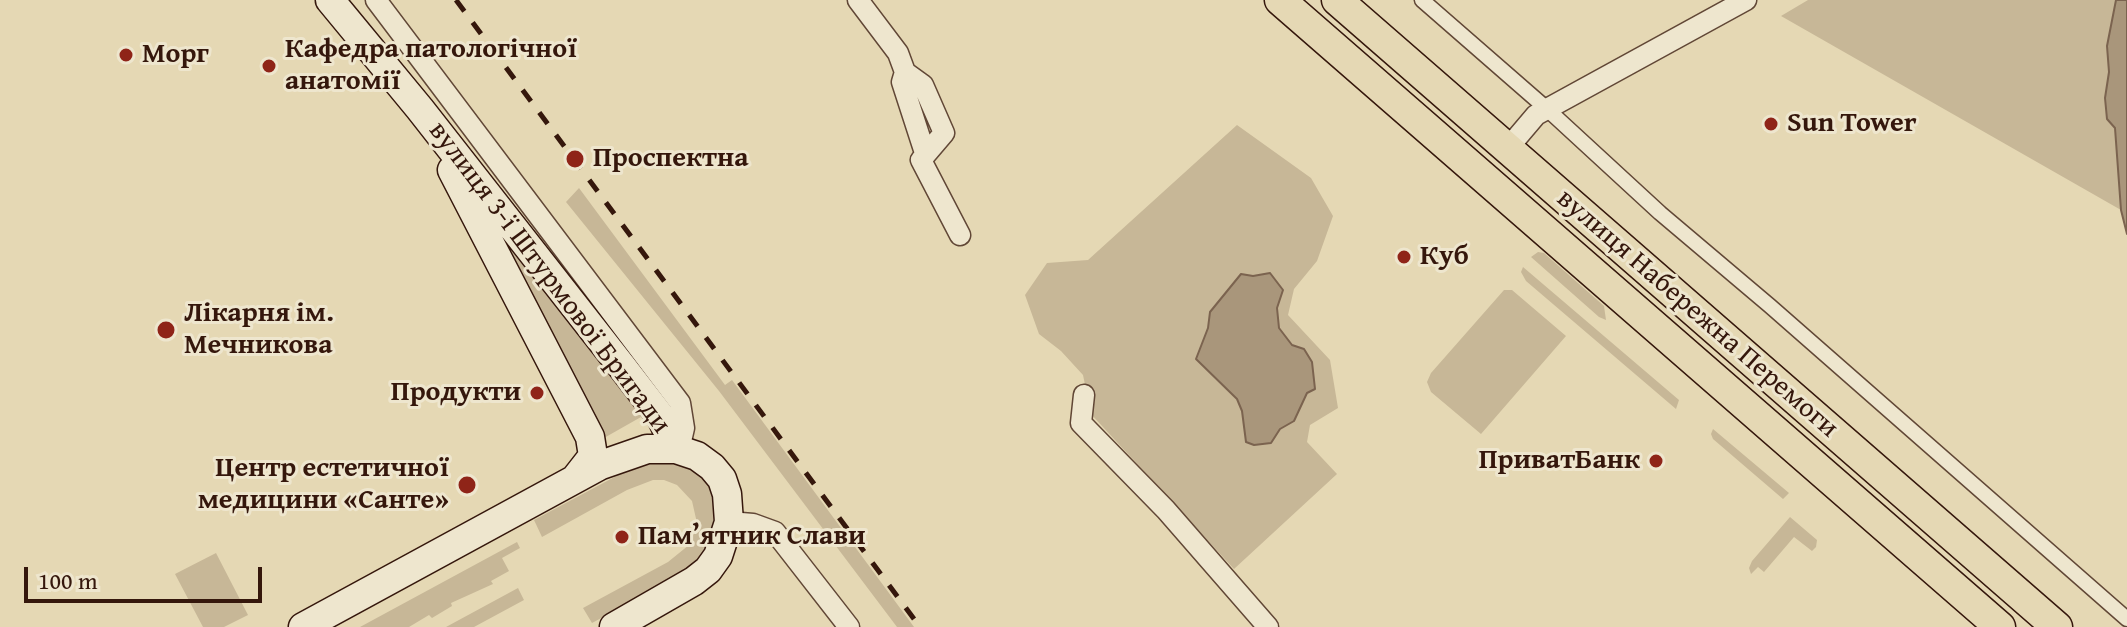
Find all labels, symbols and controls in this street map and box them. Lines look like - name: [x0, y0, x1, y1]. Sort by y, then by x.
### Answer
- place label: Кафедра патологічної анатомії: [285, 33, 577, 99]
- place label: Морг: [142, 38, 209, 72]
- marker: Морг: [117, 46, 135, 64]
- marker: Кафедра патологічної анатомії: [260, 57, 278, 75]
- place label: Sun Tower: [1787, 107, 1917, 141]
- street label: вулиця 3-ї Штурмової Бригади: [421, 115, 677, 441]
- marker: Sun Tower: [1762, 115, 1780, 133]
- place label: Проспектна: [593, 142, 749, 176]
- marker: Проспектна: [564, 148, 586, 170]
- street label: вулиця Набережна Перемоги: [1549, 182, 1845, 446]
- place label: Куб: [1420, 240, 1469, 274]
- marker: Куб: [1395, 248, 1413, 266]
- place label: Лікарня ім. Мечникова: [184, 297, 334, 363]
- marker: Лікарня ім. Мечникова: [155, 319, 177, 341]
- place label: Продукти: [391, 376, 521, 410]
- marker: Продукти: [528, 384, 546, 402]
- place label: ПриватБанк: [1479, 444, 1640, 478]
- place label: Центр естетичної медицини «Санте»: [198, 452, 449, 518]
- marker: ПриватБанк: [1647, 452, 1665, 470]
- marker: Центр естетичної медицини «Санте»: [456, 474, 478, 496]
- place label: Пам’ятник Слави: [638, 520, 866, 554]
- marker: Пам’ятник Слави: [613, 528, 631, 546]
- scale bar: [28, 551, 266, 601]
- text: 100 m: [38, 563, 98, 598]

